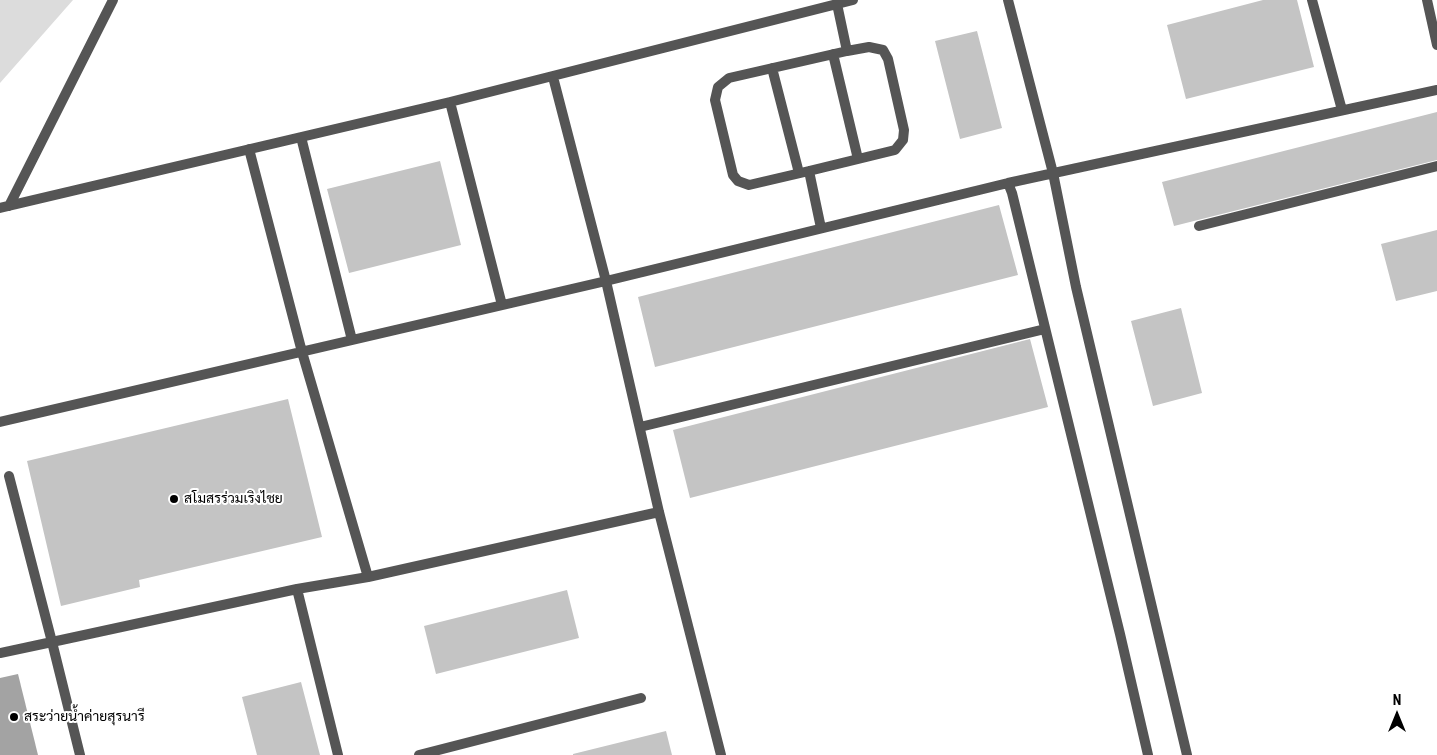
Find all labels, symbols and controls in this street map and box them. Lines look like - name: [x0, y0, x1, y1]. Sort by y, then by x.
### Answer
- place label: สโมสรร่วมเริงไชย: [184, 491, 283, 507]
- marker: สโมสรร่วมเริงไชย: [168, 493, 180, 505]
- north arrow: [1372, 690, 1422, 740]
- text: N: [1393, 692, 1401, 708]
- place label: สระว่ายนํ้าค่ายสุรนารี: [24, 709, 145, 725]
- marker: สระว่ายนํ้าค่ายสุรนารี: [8, 711, 20, 723]

